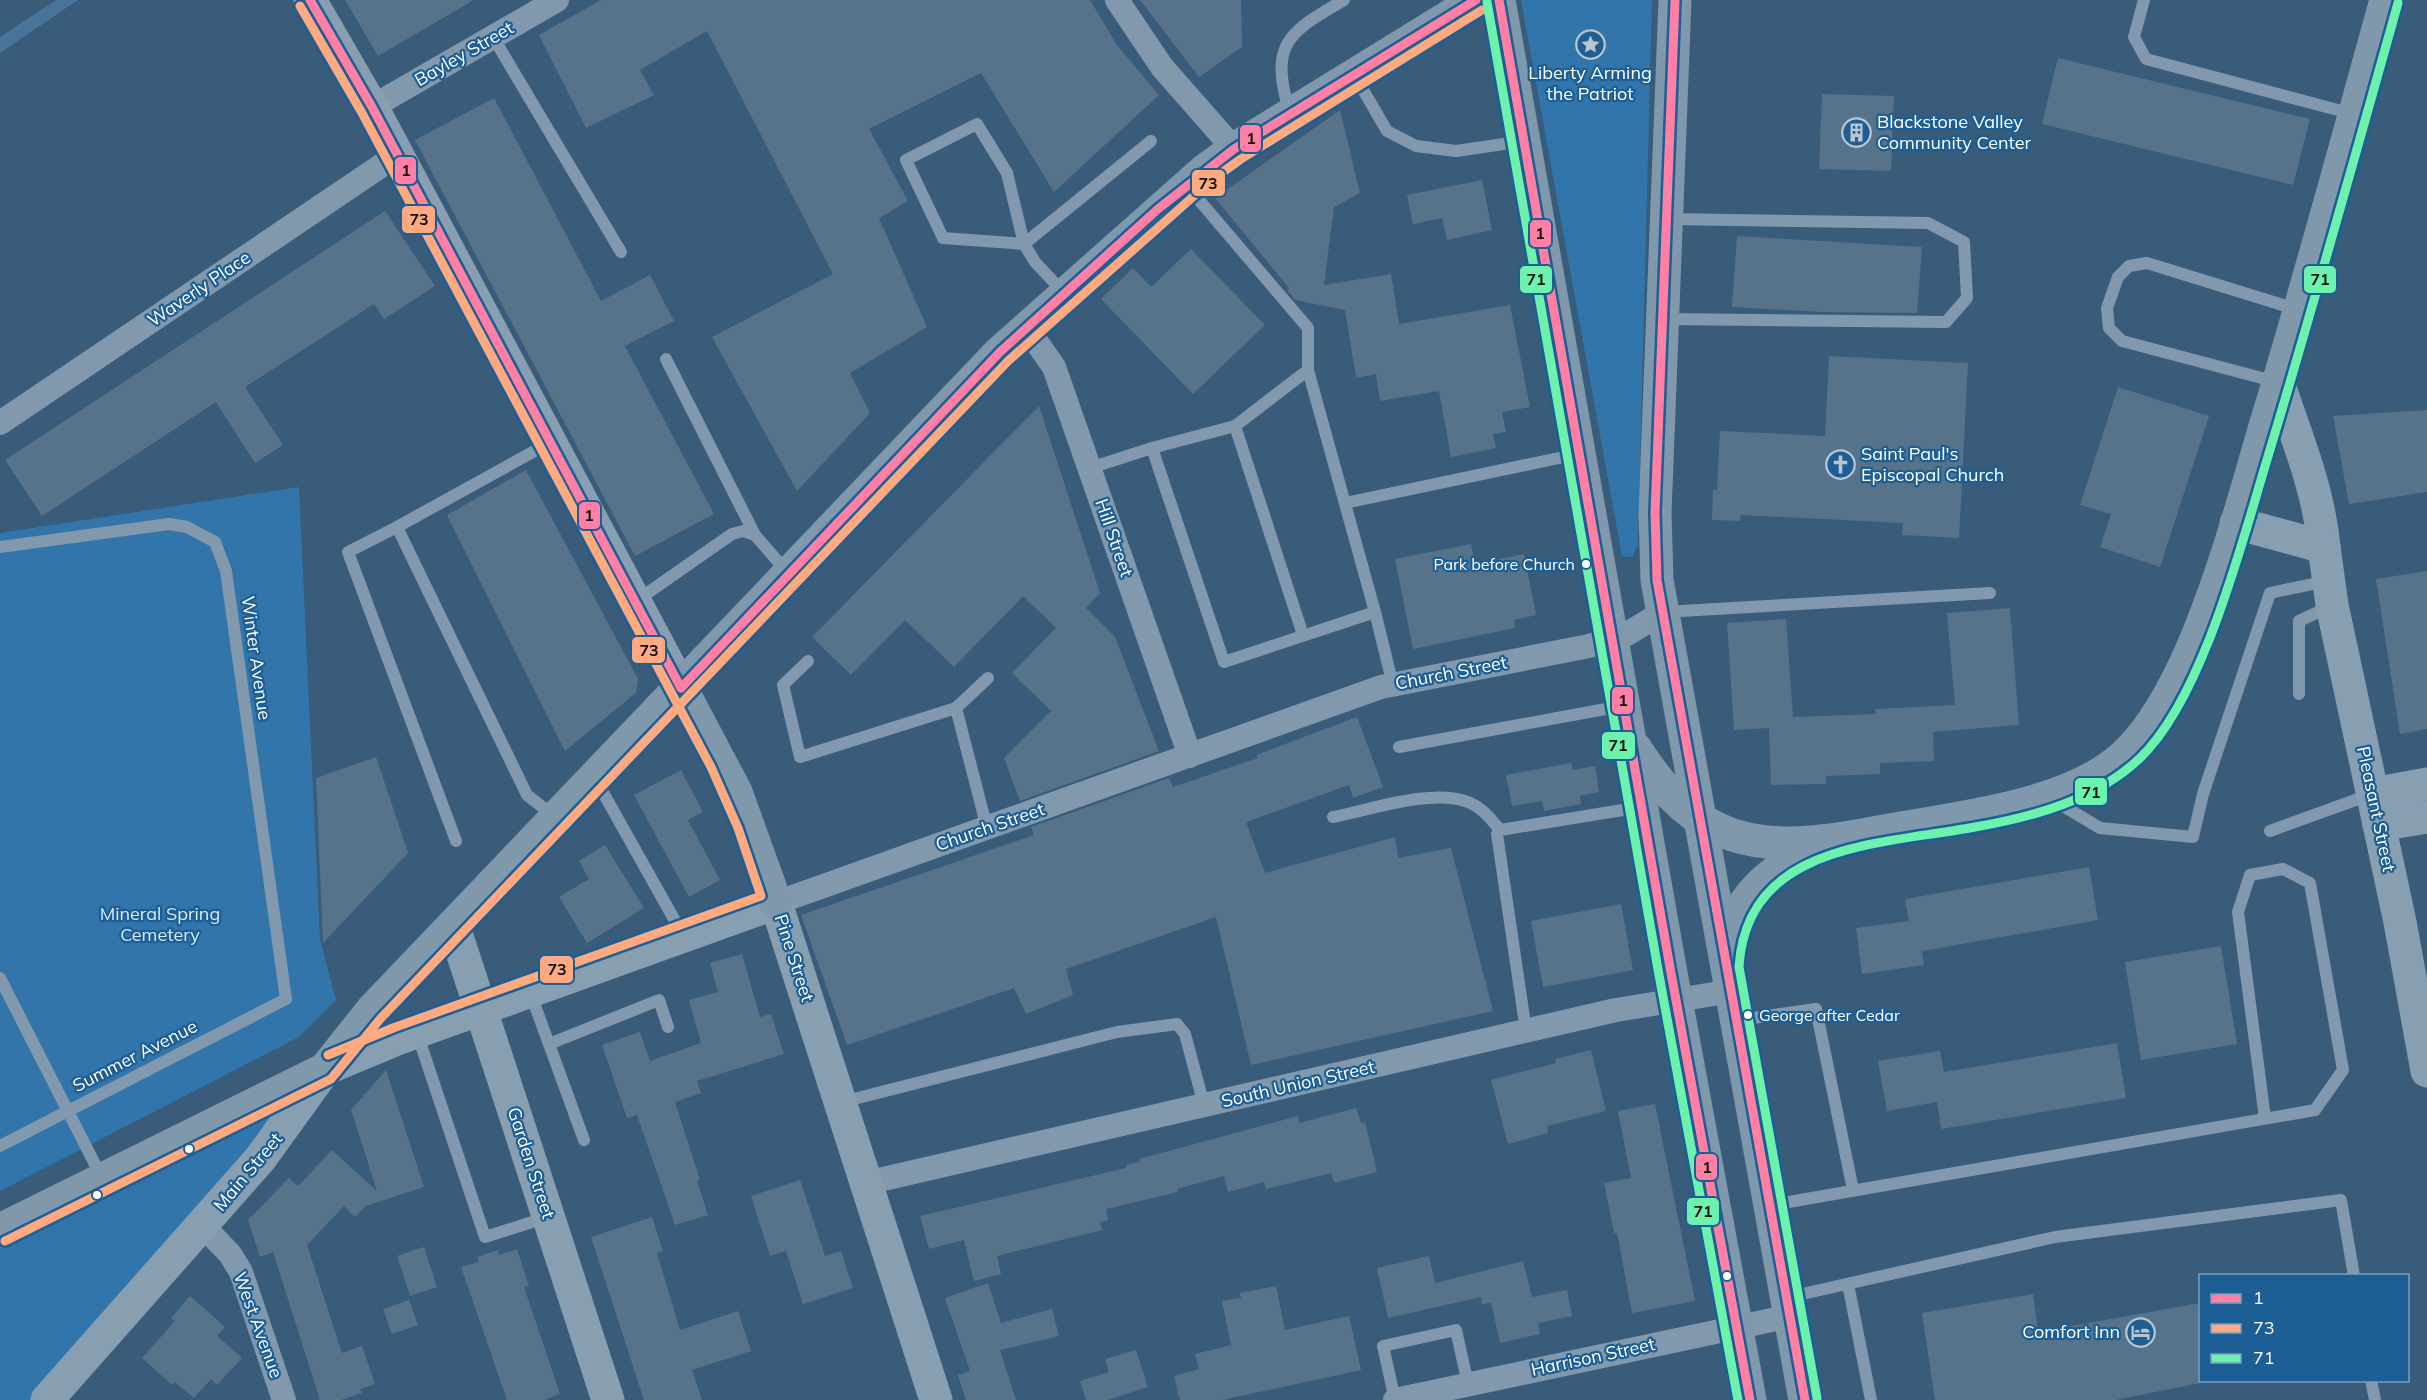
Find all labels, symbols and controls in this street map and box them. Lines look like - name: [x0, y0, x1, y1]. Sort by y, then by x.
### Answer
- street label: Bayley Street: [410, 16, 517, 91]
- place icon: Liberty Arming the Patriot: [1574, 28, 1606, 60]
- place label: Liberty Arming the Patriot: [1528, 61, 1652, 105]
- place label: Blackstone Valley Community Center: [1877, 110, 2031, 154]
- building icon: Blackstone Valley Community Center: [1840, 116, 1872, 148]
- line badge: 1: [1239, 124, 1262, 153]
- text: 1: [1246, 128, 1256, 148]
- line badge: 1: [394, 156, 417, 185]
- text: 1: [401, 160, 411, 180]
- line badge: 73: [1191, 169, 1226, 197]
- text: 73: [1198, 173, 1218, 193]
- line badge: 73: [401, 205, 436, 234]
- text: 73: [409, 209, 429, 229]
- line badge: 1: [1529, 219, 1552, 248]
- text: 1: [1535, 223, 1545, 243]
- street label: Waverly Place: [143, 246, 255, 331]
- line badge: 71: [1519, 265, 1553, 294]
- line badge: 71: [2303, 265, 2337, 294]
- text: 71: [1526, 269, 1546, 289]
- text: 71: [2310, 269, 2330, 289]
- place label: Saint Paul's Episcopal Church: [1861, 442, 2004, 486]
- church icon: Saint Paul's Episcopal Church: [1824, 448, 1856, 480]
- street label: Hill Street: [1090, 496, 1139, 580]
- line badge: 1: [578, 501, 601, 530]
- text: 1: [584, 505, 594, 525]
- place label: Park before Church: [1433, 554, 1575, 574]
- marker: Park before Church: [1580, 558, 1592, 570]
- street label: Winter Avenue: [236, 595, 277, 721]
- line badge: 73: [631, 636, 666, 664]
- text: 73: [639, 640, 659, 660]
- street label: Church Street: [1393, 650, 1509, 695]
- line badge: 1: [1611, 686, 1634, 715]
- text: 1: [1618, 690, 1628, 710]
- line badge: 71: [1601, 731, 1636, 760]
- text: 71: [1608, 735, 1628, 755]
- street label: Pleasant Street: [2352, 744, 2401, 874]
- line badge: 71: [2074, 777, 2108, 806]
- text: 71: [2081, 782, 2101, 802]
- street label: Church Street: [932, 797, 1047, 856]
- park label: Mineral Spring Cemetery: [100, 902, 220, 946]
- street label: Pine Street: [770, 911, 819, 1005]
- line badge: 73: [539, 955, 574, 984]
- text: 73: [547, 959, 567, 979]
- place label: George after Cedar: [1759, 1005, 1900, 1025]
- marker: George after Cedar: [1742, 1009, 1754, 1021]
- street label: Summer Avenue: [69, 1014, 201, 1097]
- street label: South Union Street: [1219, 1055, 1377, 1112]
- street label: Garden Street: [503, 1104, 560, 1222]
- street label: Main Street: [208, 1128, 287, 1216]
- unlabelled marker: [183, 1143, 195, 1155]
- line badge: 1: [1695, 1153, 1718, 1181]
- text: 1: [1702, 1157, 1712, 1177]
- unlabelled marker: [91, 1189, 103, 1201]
- line badge: 71: [1686, 1197, 1720, 1226]
- text: 71: [1693, 1201, 1713, 1221]
- street label: West Avenue: [229, 1269, 288, 1381]
- unlabelled marker: [1721, 1270, 1733, 1282]
- legend: [2199, 1274, 2409, 1382]
- text: 1: [2253, 1286, 2264, 1309]
- hotel icon: Comfort Inn: [2125, 1316, 2157, 1348]
- text: 73: [2253, 1316, 2275, 1339]
- place label: Comfort Inn: [2022, 1320, 2120, 1343]
- street label: Harrison Street: [1529, 1332, 1657, 1381]
- text: 71: [2253, 1346, 2275, 1369]

